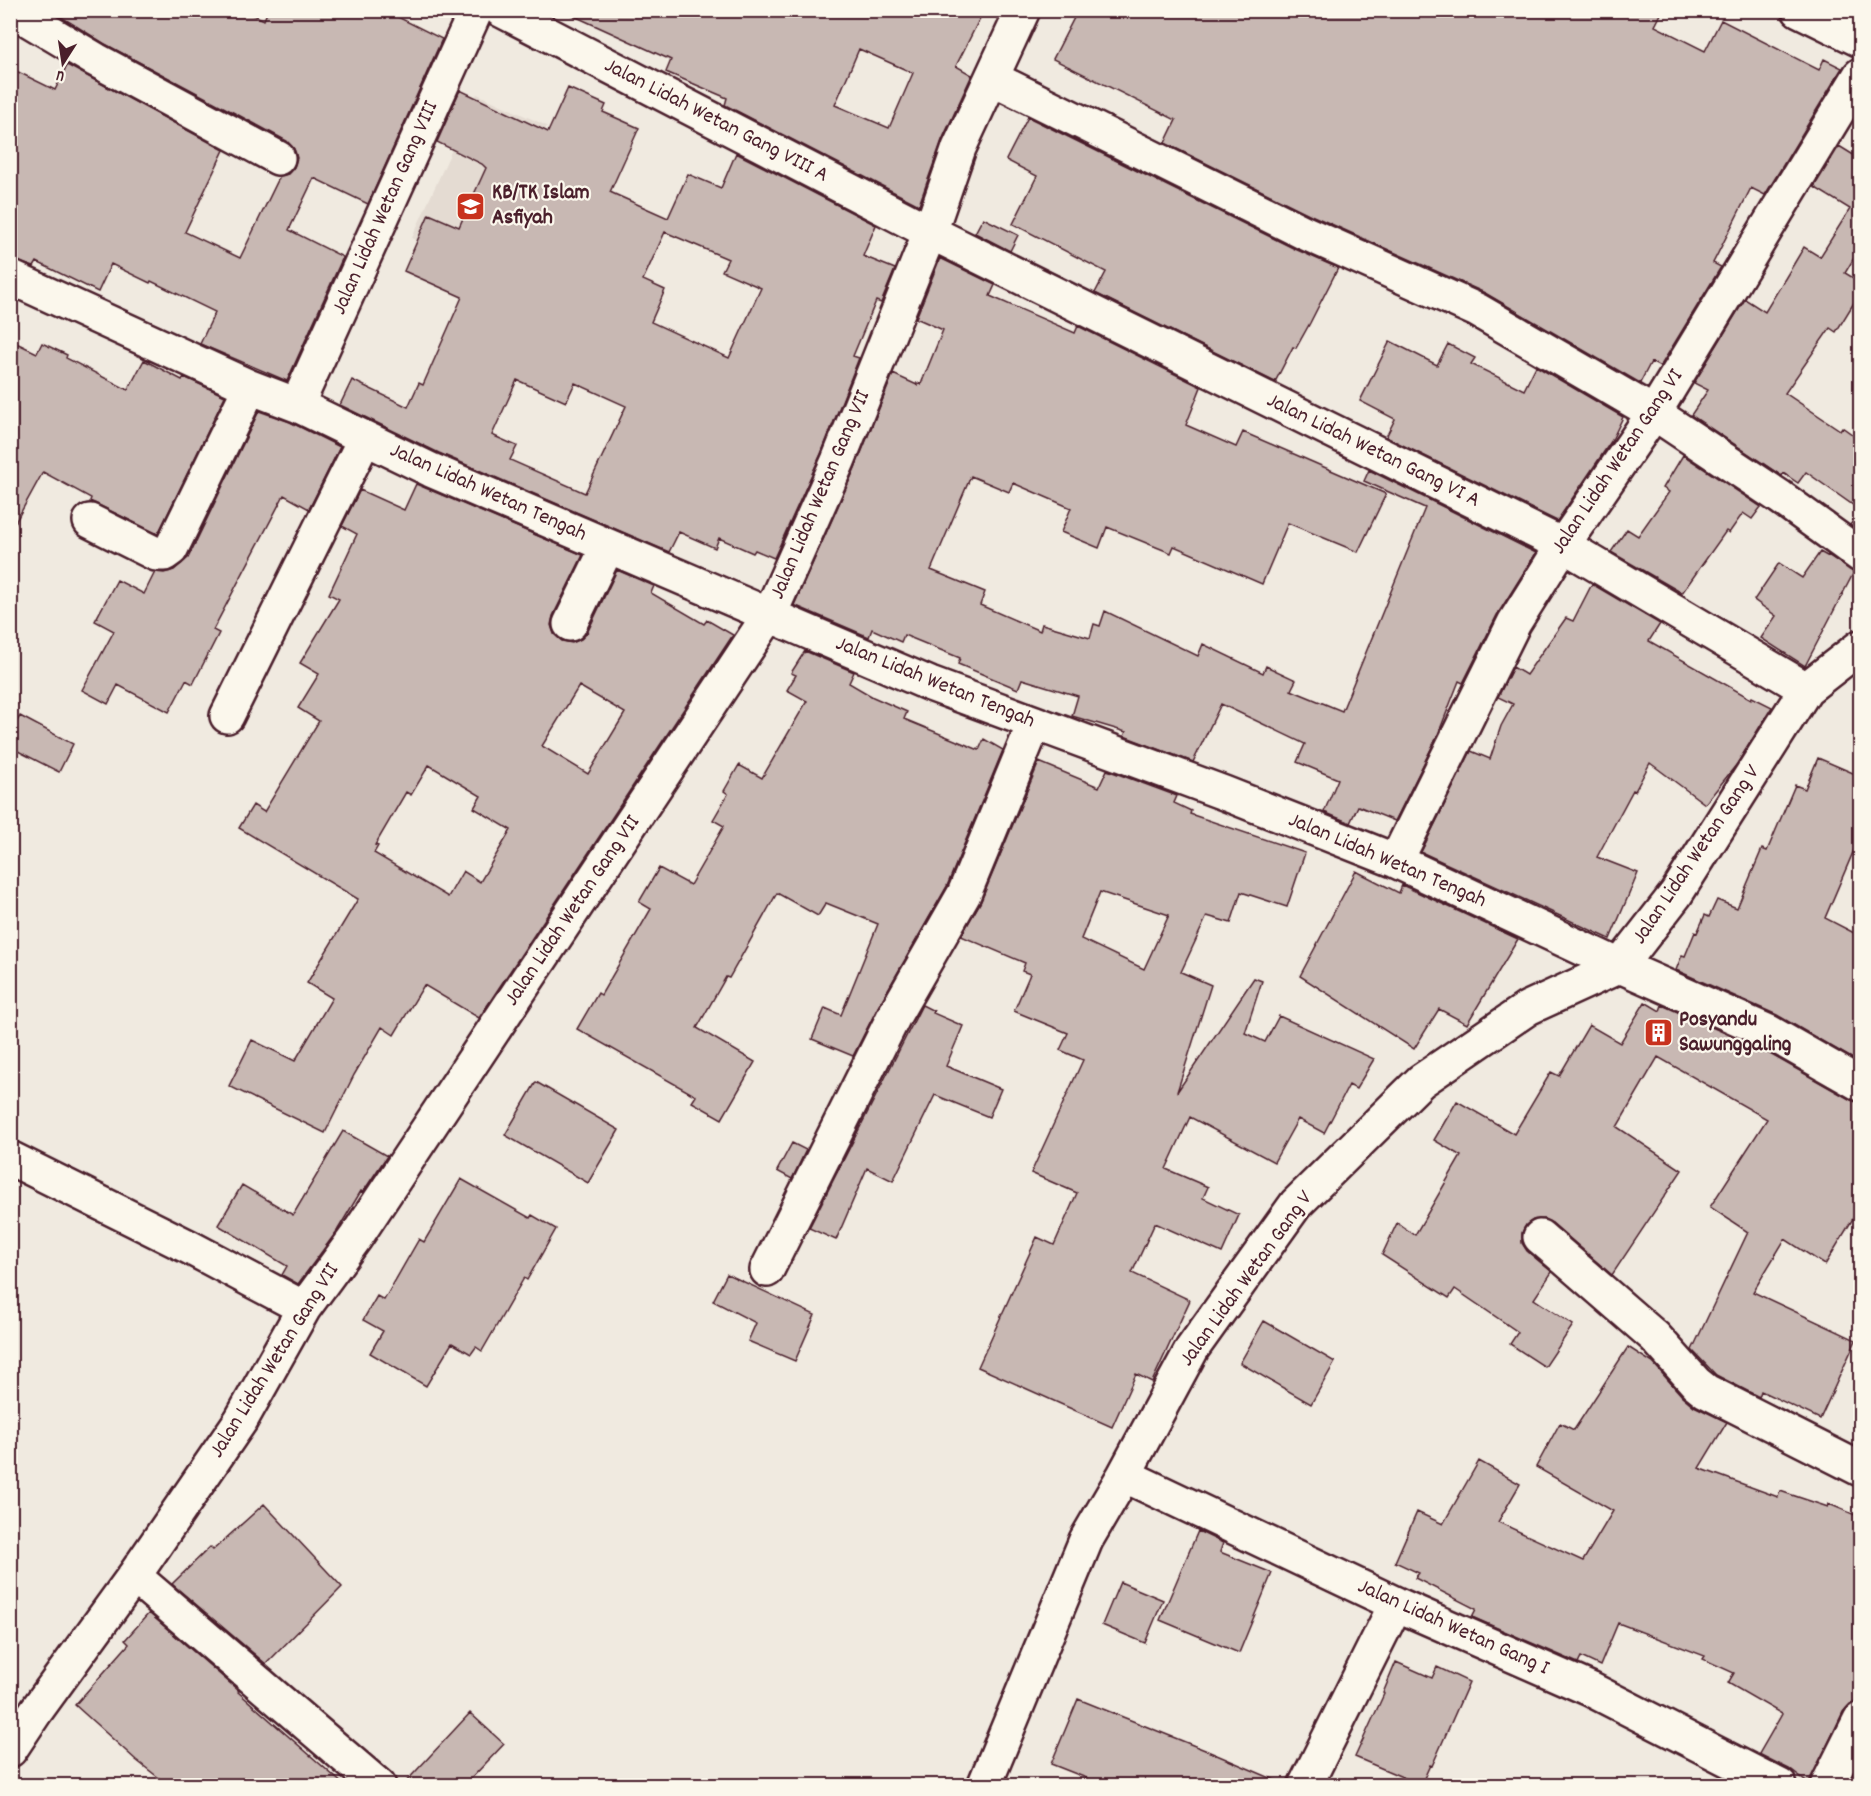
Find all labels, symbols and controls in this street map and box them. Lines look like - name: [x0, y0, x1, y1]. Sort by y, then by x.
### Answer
- north arrow: [33, 33, 93, 93]
- street label: Jalan Lidah Wetan Gang VIII A: [598, 51, 834, 191]
- text: U: [54, 63, 67, 87]
- street label: Jalan Lidah Wetan Gang VIII: [325, 96, 447, 320]
- place label: KB/TK Islam Asfiyah: [492, 178, 590, 234]
- school or university icon: KB/TK Islam Asfiyah: [455, 190, 487, 222]
- street label: Jalan Lidah Wetan Gang VI: [1544, 363, 1692, 561]
- street label: Jalan Lidah Wetan Gang VII: [763, 386, 879, 604]
- street label: Jalan Lidah Wetan Gang VI A: [1261, 386, 1485, 516]
- street label: Jalan Lidah Wetan Tengah: [385, 436, 591, 550]
- street label: Jalan Lidah Wetan Tengah: [831, 629, 1039, 737]
- street label: Jalan Lidah Wetan Gang V: [1625, 759, 1769, 951]
- street label: Jalan Lidah Wetan Tengah: [1283, 805, 1491, 917]
- street label: Jalan Lidah Wetan Gang VII: [497, 809, 649, 1013]
- place label: Posyandu Sawunggaling: [1679, 1005, 1792, 1061]
- building icon: Posyandu Sawunggaling: [1642, 1017, 1674, 1049]
- street label: Jalan Lidah Wetan Gang V: [1173, 1184, 1322, 1373]
- street label: Jalan Lidah Wetan Gang VII: [202, 1258, 348, 1464]
- street label: Jalan Lidah Wetan Gang I: [1352, 1572, 1554, 1684]

